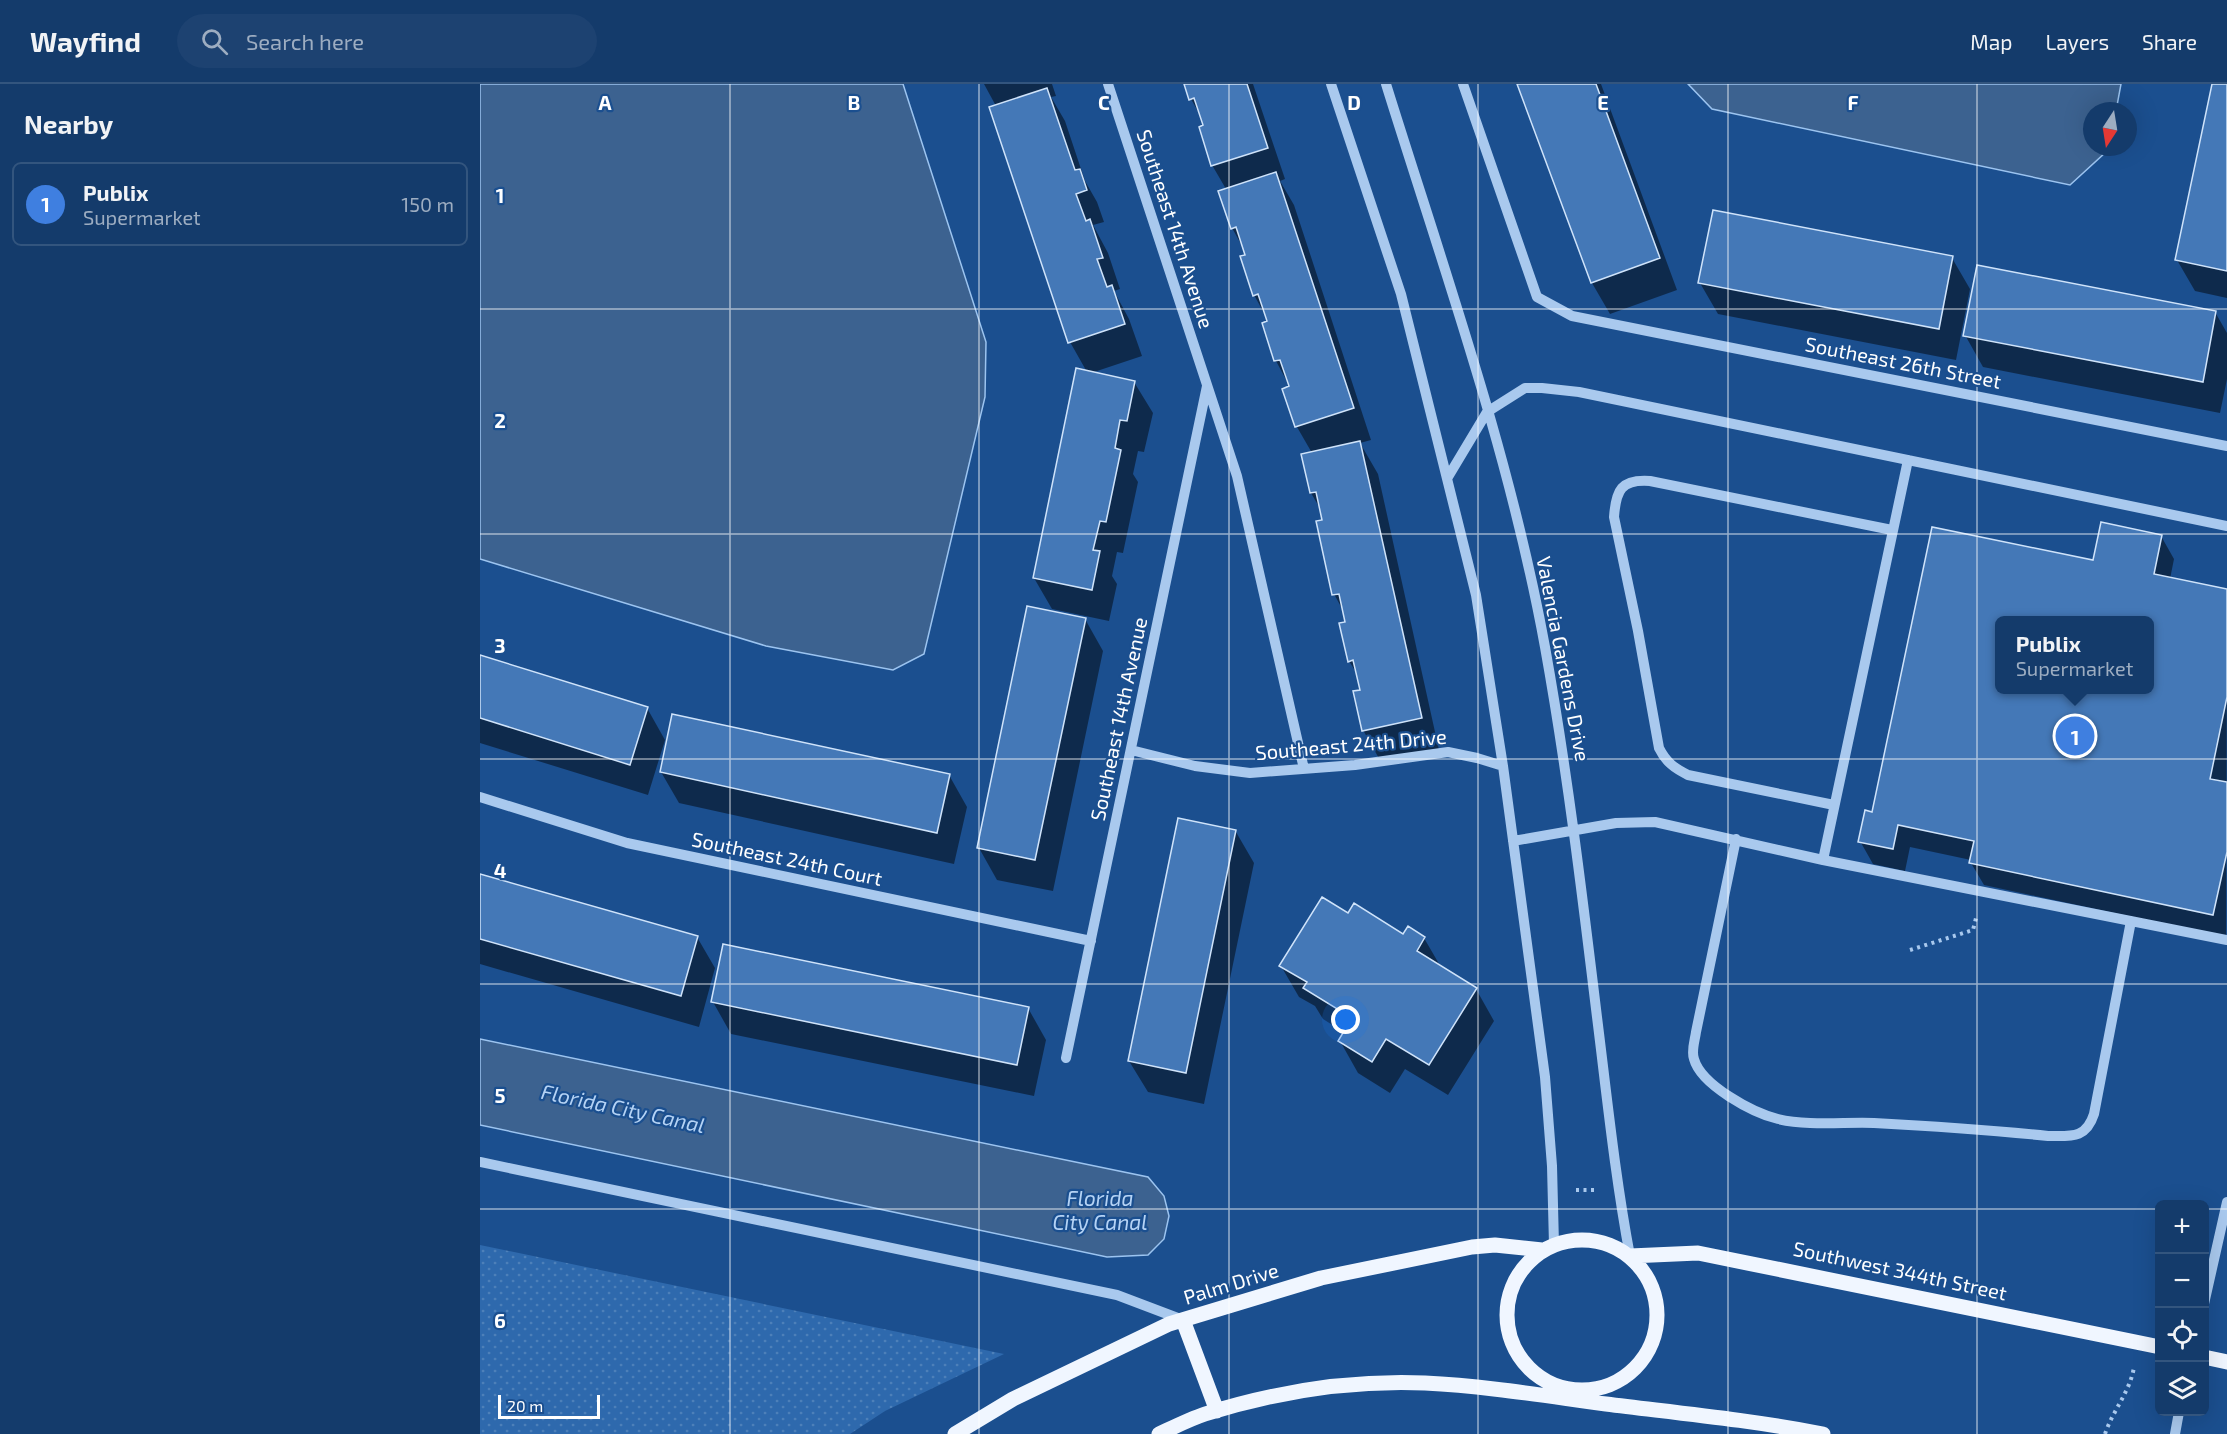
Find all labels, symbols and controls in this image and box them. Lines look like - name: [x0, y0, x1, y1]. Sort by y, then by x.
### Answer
- search box: [177, 14, 597, 68]
- text: Wayfind: [30, 24, 141, 58]
- icon: search: [198, 25, 231, 58]
- text: Search here: [246, 28, 364, 54]
- text: Map: [1970, 29, 2012, 54]
- text: Layers: [2045, 29, 2109, 54]
- text: Share: [2142, 29, 2197, 54]
- text: A: [598, 90, 612, 114]
- text: B: [848, 90, 860, 114]
- text: C: [1098, 90, 1110, 114]
- text: D: [1347, 90, 1361, 114]
- text: E: [1597, 90, 1609, 114]
- text: F: [1847, 90, 1859, 114]
- north arrow: [2083, 102, 2137, 156]
- text: Nearby: [24, 108, 113, 139]
- street label: Southeast 14th Avenue: [1132, 126, 1219, 331]
- text: Publix: [83, 179, 148, 205]
- text: 1: [496, 183, 504, 207]
- text: 1: [41, 192, 50, 216]
- text: 150 m: [401, 192, 454, 216]
- text: Supermarket: [83, 205, 201, 229]
- street label: Southeast 26th Street: [1803, 331, 2004, 393]
- text: 2: [494, 408, 506, 432]
- street label: Valencia Gardens Drive: [1532, 554, 1596, 763]
- street label: Southeast 14th Avenue: [1085, 615, 1151, 823]
- popup: [1995, 616, 2154, 694]
- text: Publix: [2016, 630, 2081, 656]
- text: 3: [494, 633, 506, 657]
- text: Supermarket: [2016, 656, 2133, 680]
- pin: 1: [2056, 714, 2094, 758]
- street label: Southeast 24th Drive: [1254, 724, 1448, 764]
- street label: Southeast 24th Court: [690, 826, 885, 890]
- text: 4: [494, 858, 507, 882]
- your location: [1331, 1005, 1360, 1034]
- water label: Florida City Canal: [539, 1078, 707, 1138]
- text: 5: [494, 1083, 506, 1107]
- water label: Florida City Canal: [1052, 1185, 1148, 1235]
- map controls: [2155, 1200, 2209, 1416]
- button: +: [2155, 1200, 2209, 1254]
- street label: Southwest 344th Street: [1791, 1236, 2010, 1304]
- button: −: [2155, 1254, 2209, 1308]
- street label: Palm Drive: [1180, 1257, 1281, 1309]
- text: 6: [494, 1308, 506, 1332]
- button: locate: [2155, 1308, 2209, 1362]
- button: layers: [2155, 1362, 2209, 1416]
- scale bar: [498, 1392, 600, 1420]
- text: 20 m: [507, 1396, 543, 1415]

